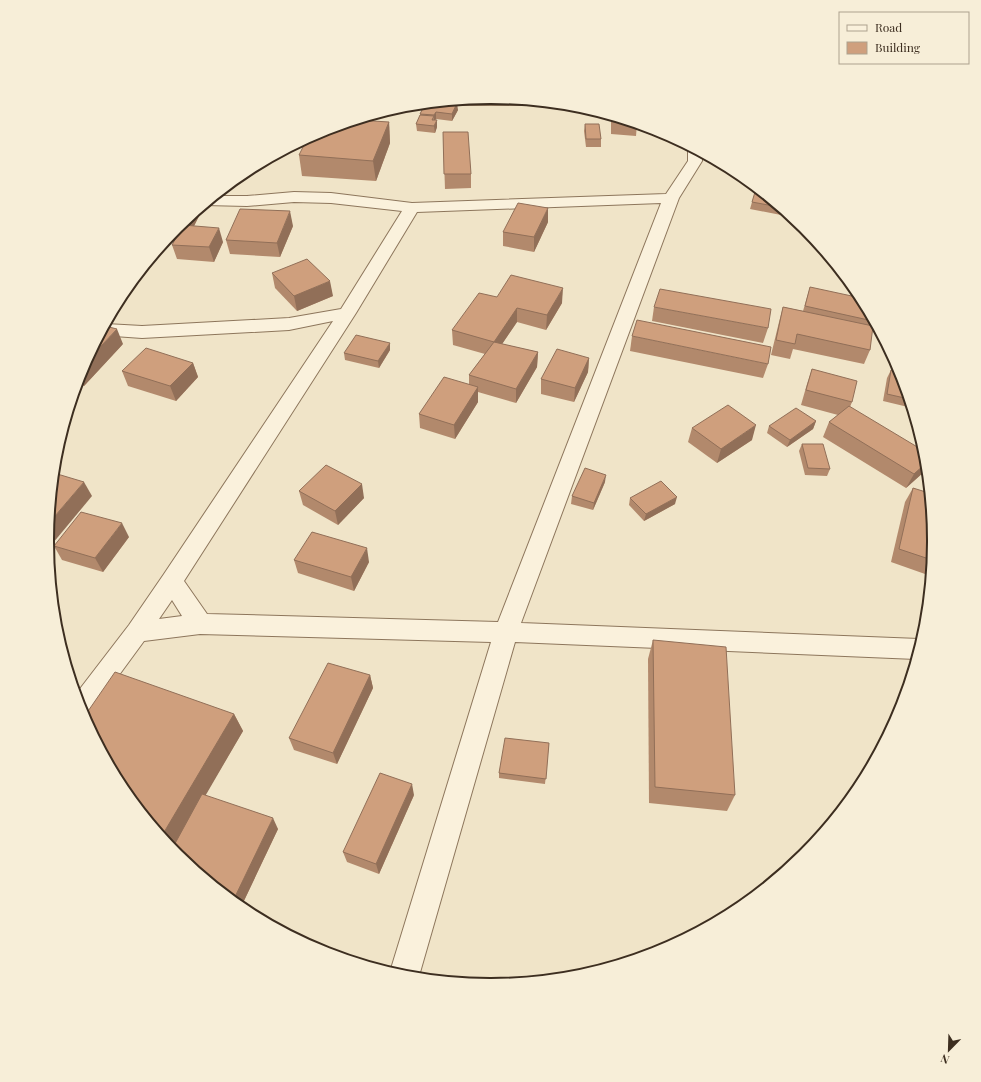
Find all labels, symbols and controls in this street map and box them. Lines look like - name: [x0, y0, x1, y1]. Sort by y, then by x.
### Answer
- legend: [839, 12, 969, 64]
- text: Road: [875, 19, 902, 35]
- text: Building: [875, 39, 921, 55]
- north arrow: [929, 1030, 969, 1070]
- text: N: [938, 1051, 951, 1068]

